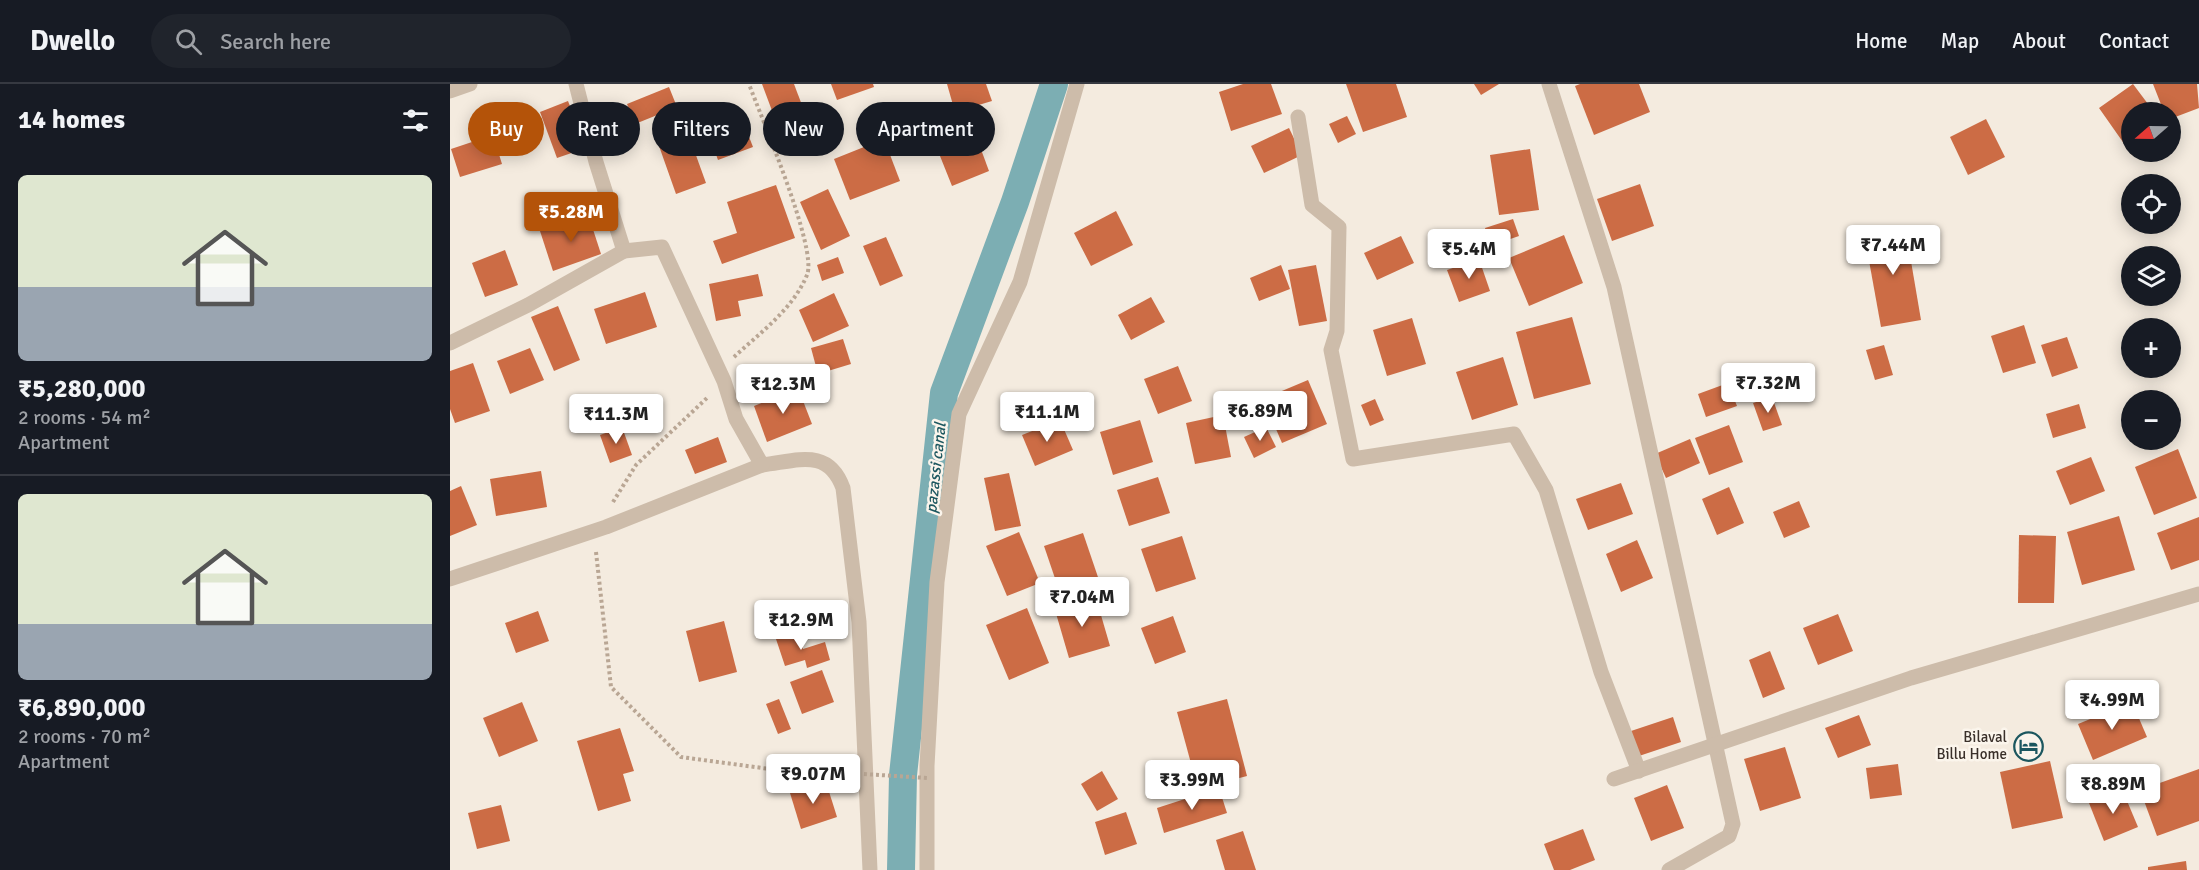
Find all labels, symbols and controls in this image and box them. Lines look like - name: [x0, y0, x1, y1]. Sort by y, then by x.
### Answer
- search box: [151, 14, 571, 68]
- text: Dwello: [30, 24, 115, 58]
- icon: search: [172, 25, 205, 58]
- text: Search here: [220, 28, 331, 55]
- text: Home: [1855, 28, 1908, 54]
- text: Map: [1941, 28, 1979, 54]
- text: About: [2012, 28, 2066, 54]
- text: Contact: [2099, 28, 2169, 54]
- chip: Buy: [468, 102, 544, 156]
- chip: Rent: [556, 102, 640, 156]
- chip: Filters: [652, 102, 751, 156]
- chip: New: [763, 102, 844, 156]
- chip: Apartment: [856, 102, 995, 156]
- north arrow: [2121, 102, 2181, 162]
- map controls: [2121, 102, 2181, 450]
- text: 14 homes: [18, 104, 125, 136]
- icon: filters: [399, 104, 432, 137]
- button: locate: [2121, 174, 2181, 234]
- pin: ₹5.28M: [522, 192, 620, 243]
- text: ₹5.28M: [538, 199, 604, 224]
- icon: home: [171, 214, 279, 322]
- pin: ₹7.44M: [1844, 225, 1942, 276]
- pin: ₹5.4M: [1427, 229, 1511, 280]
- text: ₹7.44M: [1860, 232, 1926, 257]
- text: ₹5.4M: [1442, 236, 1496, 261]
- button: layers: [2121, 246, 2181, 306]
- button: +: [2121, 318, 2181, 378]
- pin: ₹7.32M: [1719, 363, 1817, 414]
- pin: ₹12.3M: [734, 364, 832, 415]
- text: ₹7.32M: [1735, 370, 1801, 395]
- text: ₹12.3M: [750, 371, 816, 396]
- text: ₹5,280,000: [18, 373, 146, 405]
- button: −: [2121, 390, 2181, 450]
- pin: ₹6.89M: [1211, 391, 1309, 442]
- pin: ₹11.1M: [998, 392, 1096, 443]
- pin: ₹11.3M: [567, 394, 665, 445]
- text: ₹6.89M: [1227, 398, 1293, 423]
- text: ₹11.1M: [1014, 399, 1080, 424]
- text: ₹11.3M: [583, 401, 649, 426]
- text: 2 rooms · 54 m²: [18, 405, 151, 430]
- water label: pazassi canal: [921, 420, 951, 514]
- text: Apartment: [18, 430, 110, 455]
- icon: home: [171, 533, 279, 641]
- pin: ₹7.04M: [1033, 577, 1131, 628]
- text: ₹7.04M: [1049, 584, 1115, 609]
- pin: ₹12.9M: [752, 600, 850, 651]
- text: ₹12.9M: [768, 607, 834, 632]
- pin: ₹4.99M: [2063, 680, 2161, 731]
- text: ₹4.99M: [2079, 687, 2145, 712]
- text: ₹6,890,000: [18, 692, 146, 724]
- text: 2 rooms · 70 m²: [18, 724, 151, 749]
- place label: Bilaval Billu Home: [1936, 728, 2007, 763]
- hotel icon: Bilaval Billu Home: [2012, 730, 2044, 762]
- text: Apartment: [18, 749, 110, 774]
- pin: ₹9.07M: [764, 754, 862, 805]
- pin: ₹3.99M: [1143, 760, 1241, 811]
- text: ₹9.07M: [780, 761, 846, 786]
- pin: ₹8.89M: [2064, 764, 2162, 815]
- text: ₹3.99M: [1159, 767, 1225, 792]
- text: ₹8.89M: [2080, 771, 2146, 796]

